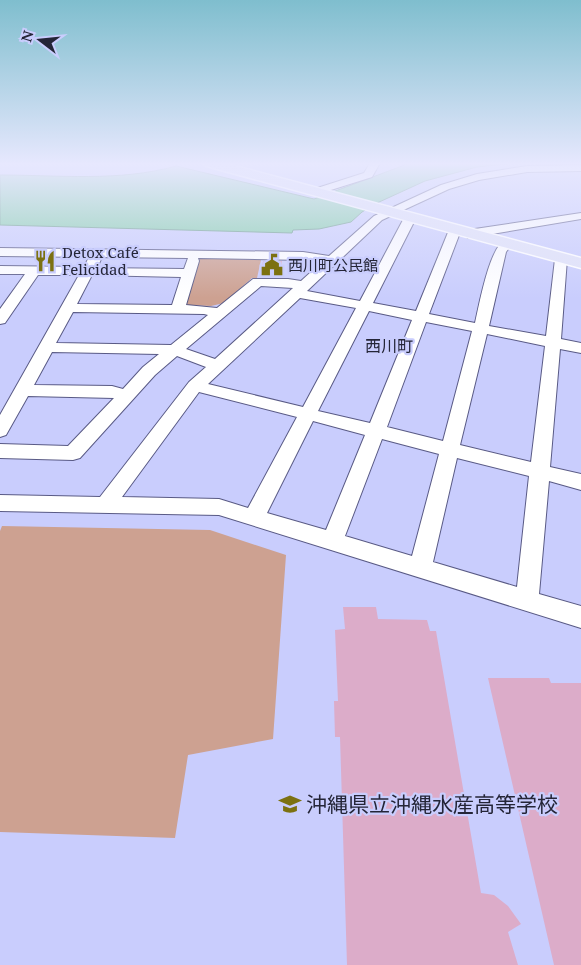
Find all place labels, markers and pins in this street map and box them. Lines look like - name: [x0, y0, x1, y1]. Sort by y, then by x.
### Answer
- place label: Detox Café Felicidad: [62, 242, 139, 279]
- restaurant icon: Detox Café Felicidad: [32, 248, 58, 274]
- public building icon: 西川町公民館: [259, 252, 285, 278]
- place label: 西川町公民館: [288, 255, 378, 275]
- place label: 沖縄県立沖縄水産高等学校: [306, 790, 558, 818]
- school or university icon: 沖縄県立沖縄水産高等学校: [277, 791, 303, 817]

